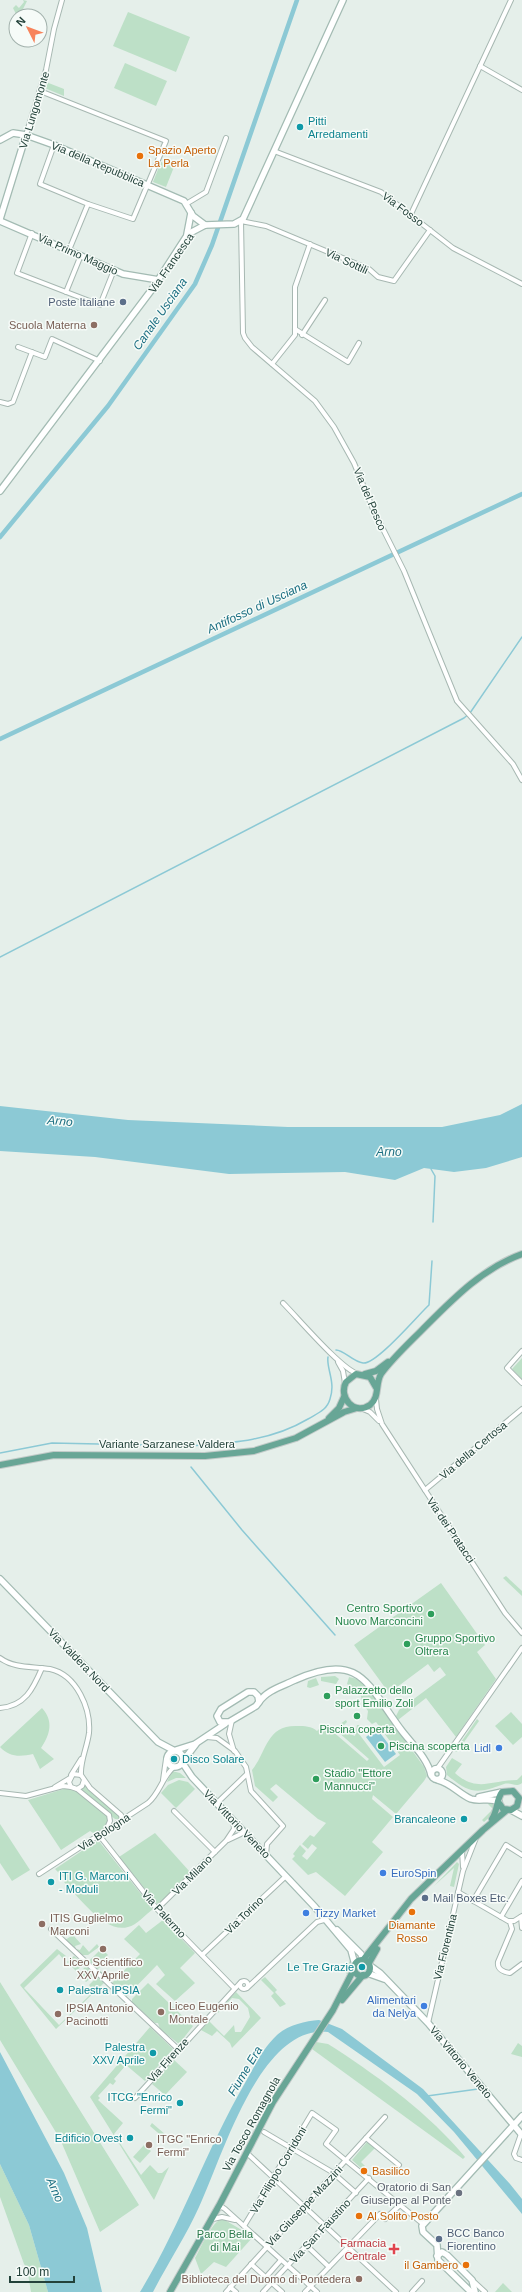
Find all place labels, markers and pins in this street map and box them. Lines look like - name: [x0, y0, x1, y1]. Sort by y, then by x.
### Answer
- place label: Pitti Arredamenti: [308, 115, 368, 140]
- marker: Pitti Arredamenti: [295, 122, 305, 132]
- place label: Spazio Aperto La Perla: [148, 144, 217, 169]
- marker: Spazio Aperto La Perla: [135, 151, 145, 161]
- place label: Poste Italiane: [48, 296, 115, 308]
- marker: Poste Italiane: [118, 297, 128, 307]
- place label: Scuola Materna: [9, 319, 87, 331]
- marker: Scuola Materna: [89, 320, 99, 330]
- place label: Centro Sportivo Nuovo Marconcini: [335, 1602, 423, 1627]
- marker: Centro Sportivo Nuovo Marconcini: [426, 1609, 436, 1619]
- place label: Gruppo Sportivo Oltrera: [415, 1632, 495, 1657]
- marker: Gruppo Sportivo Oltrera: [402, 1639, 412, 1649]
- place label: Palazzetto dello sport Emilio Zoli: [335, 1684, 413, 1709]
- marker: Palazzetto dello sport Emilio Zoli: [322, 1691, 332, 1701]
- marker: Piscina coperta: [352, 1711, 362, 1721]
- place label: Piscina coperta: [319, 1723, 395, 1735]
- place label: Piscina scoperta: [389, 1740, 471, 1752]
- marker: Piscina scoperta: [376, 1741, 386, 1751]
- place label: Lidl: [474, 1742, 491, 1754]
- marker: Lidl: [494, 1743, 504, 1753]
- place label: Disco Solare: [182, 1753, 244, 1765]
- marker: Disco Solare: [169, 1754, 179, 1764]
- place label: Stadio "Ettore Mannucci": [324, 1767, 392, 1792]
- marker: Stadio "Ettore Mannucci": [311, 1774, 321, 1784]
- place label: Brancaleone: [394, 1813, 456, 1825]
- marker: Brancaleone: [459, 1814, 469, 1824]
- place label: EuroSpin: [391, 1867, 436, 1879]
- marker: EuroSpin: [378, 1868, 388, 1878]
- place label: ITI G. Marconi - Moduli: [59, 1870, 129, 1895]
- marker: ITI G. Marconi - Moduli: [46, 1877, 56, 1887]
- place label: Mail Boxes Etc.: [433, 1892, 509, 1904]
- marker: Mail Boxes Etc.: [420, 1893, 430, 1903]
- place label: Tizzy Market: [314, 1907, 376, 1919]
- marker: Diamante Rosso: [407, 1907, 417, 1917]
- marker: Tizzy Market: [301, 1908, 311, 1918]
- place label: ITIS Guglielmo Marconi: [50, 1912, 123, 1937]
- marker: ITIS Guglielmo Marconi: [37, 1919, 47, 1929]
- place label: Diamante Rosso: [388, 1919, 436, 1944]
- marker: Liceo Scientifico XXV Aprile: [98, 1944, 108, 1954]
- place label: Liceo Scientifico XXV Aprile: [63, 1956, 143, 1981]
- place label: Le Tre Grazie: [287, 1961, 354, 1973]
- marker: Le Tre Grazie: [357, 1962, 367, 1972]
- place label: Palestra IPSIA: [68, 1984, 140, 1996]
- marker: Palestra IPSIA: [55, 1985, 65, 1995]
- place label: Alimentari da Nelya: [367, 1994, 417, 2019]
- place label: Liceo Eugenio Montale: [169, 2000, 239, 2025]
- marker: Alimentari da Nelya: [419, 2001, 429, 2011]
- place label: IPSIA Antonio Pacinotti: [66, 2002, 133, 2027]
- marker: Liceo Eugenio Montale: [156, 2007, 166, 2017]
- marker: IPSIA Antonio Pacinotti: [53, 2009, 63, 2019]
- place label: Palestra XXV Aprile: [92, 2041, 146, 2066]
- marker: Palestra XXV Aprile: [148, 2048, 158, 2058]
- place label: ITCG "Enrico Fermi": [108, 2091, 172, 2116]
- marker: ITCG "Enrico Fermi": [175, 2098, 185, 2108]
- place label: Edificio Ovest: [55, 2132, 122, 2144]
- marker: Edificio Ovest: [125, 2133, 135, 2143]
- place label: ITGC "Enrico Fermi": [157, 2133, 221, 2158]
- marker: ITGC "Enrico Fermi": [144, 2140, 154, 2150]
- place label: Basilico: [372, 2165, 410, 2177]
- marker: Basilico: [359, 2166, 369, 2176]
- place label: Oratorio di San Giuseppe al Ponte: [360, 2181, 451, 2206]
- marker: Oratorio di San Giuseppe al Ponte: [454, 2188, 464, 2198]
- place label: Al Solito Posto: [367, 2210, 439, 2222]
- marker: Al Solito Posto: [354, 2211, 364, 2221]
- place label: BCC Banco Fiorentino: [447, 2227, 504, 2252]
- marker: BCC Banco Fiorentino: [434, 2234, 444, 2244]
- place label: Farmacia Centrale: [340, 2237, 387, 2262]
- marker: Farmacia Centrale: [389, 2244, 399, 2254]
- place label: il Gambero: [404, 2259, 458, 2271]
- marker: il Gambero: [461, 2260, 471, 2270]
- place label: Biblioteca del Duomo di Pontedera: [182, 2273, 352, 2285]
- marker: Biblioteca del Duomo di Pontedera: [354, 2274, 364, 2284]

